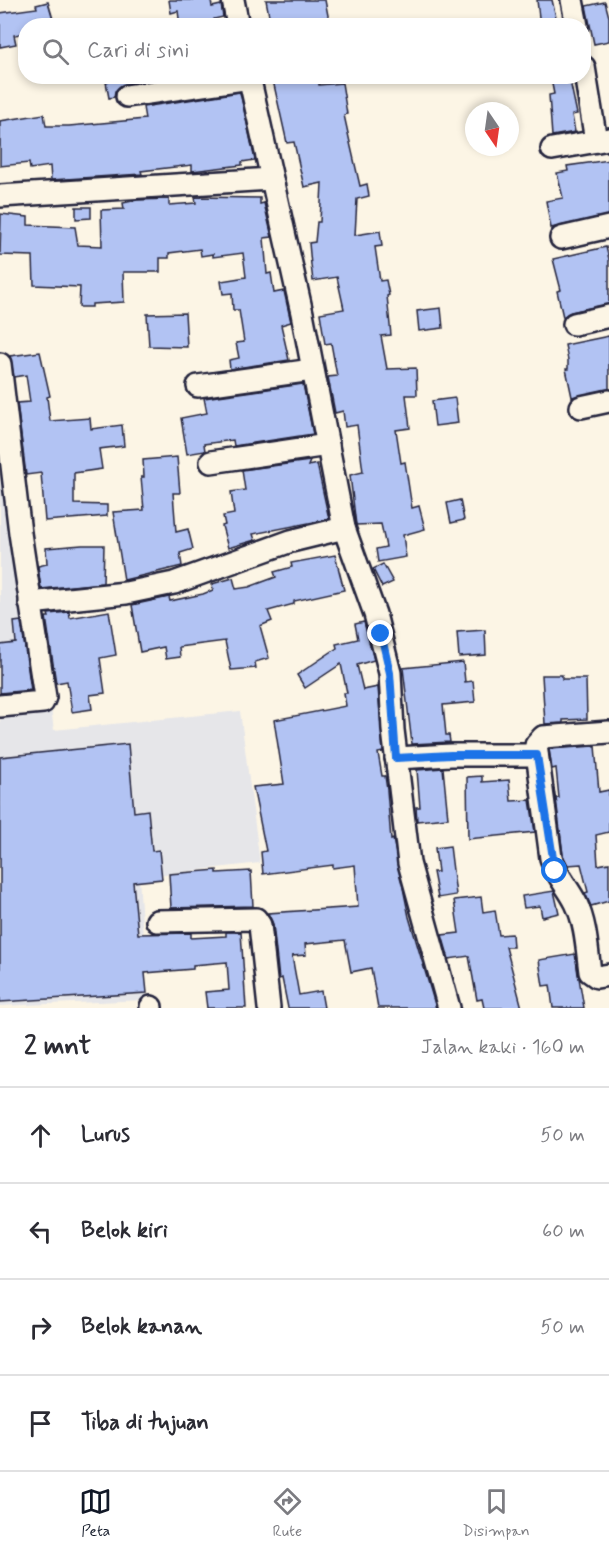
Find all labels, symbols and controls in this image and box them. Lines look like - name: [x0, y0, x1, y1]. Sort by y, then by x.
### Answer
- search box: [18, 18, 591, 84]
- icon: search: [39, 35, 72, 68]
- text: Cari di sini: [87, 37, 189, 65]
- north arrow: [465, 102, 519, 156]
- route end: [367, 620, 393, 646]
- route start: [541, 857, 567, 883]
- text: 2 mnt: [24, 1030, 91, 1064]
- text: Jalan kaki · 160 m: [421, 1034, 585, 1061]
- icon: ahead: [24, 1119, 57, 1152]
- text: Lurus: [81, 1121, 130, 1149]
- text: 50 m: [540, 1122, 585, 1149]
- icon: left: [24, 1215, 57, 1248]
- text: Belok kiri: [81, 1217, 168, 1245]
- text: 60 m: [542, 1218, 585, 1245]
- icon: right: [24, 1311, 57, 1344]
- text: Belok kanan: [81, 1313, 202, 1341]
- text: 50 m: [540, 1314, 585, 1341]
- icon: arrive: [24, 1407, 57, 1440]
- text: Tiba di tujuan: [81, 1409, 209, 1437]
- tab: Peta: [79, 1485, 112, 1542]
- tab: Rute: [271, 1485, 304, 1542]
- tab: Disimpan: [462, 1485, 530, 1542]

